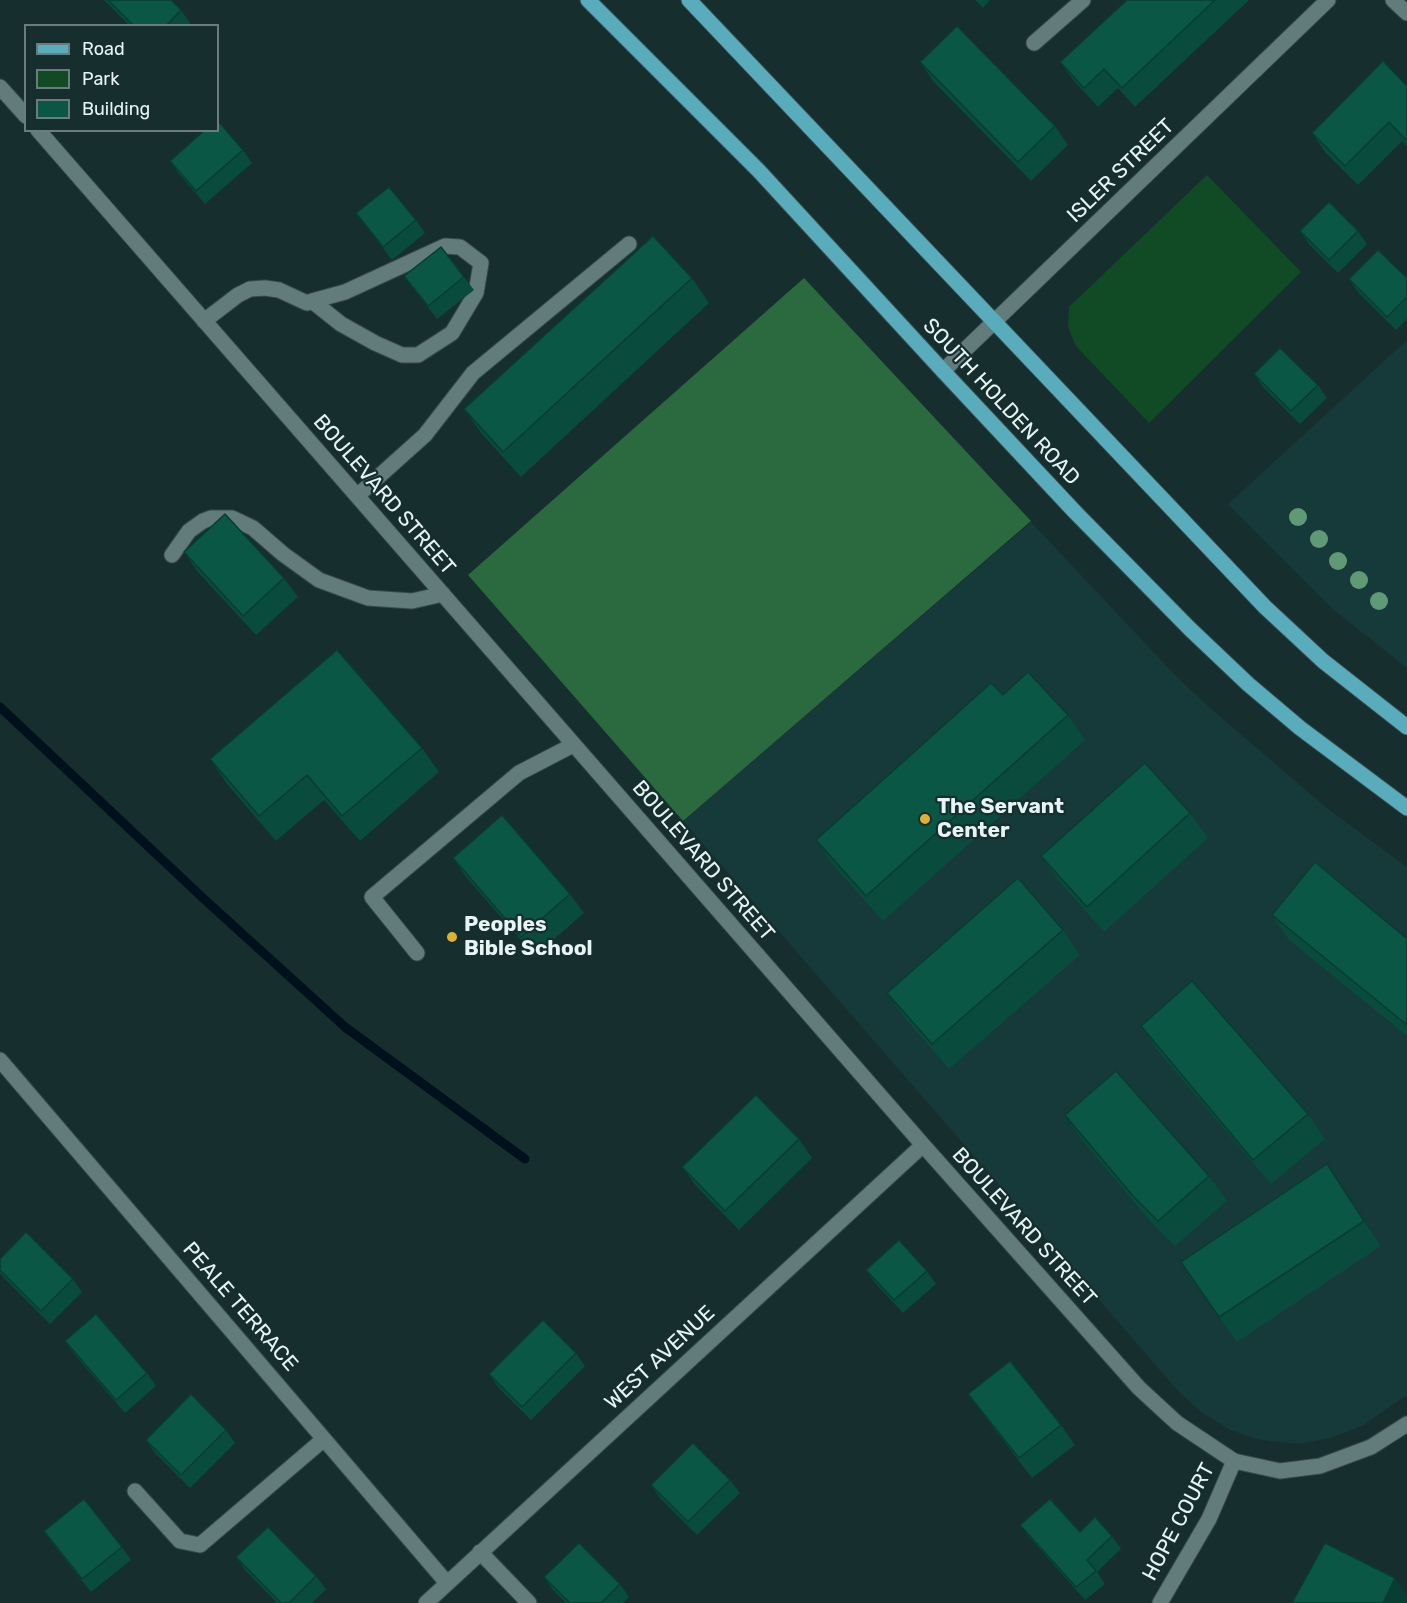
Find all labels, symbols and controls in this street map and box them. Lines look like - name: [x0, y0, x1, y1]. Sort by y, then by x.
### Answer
- legend: [24, 24, 219, 132]
- text: Road: [82, 38, 125, 60]
- text: Park: [82, 68, 119, 90]
- text: Building: [82, 98, 150, 120]
- street label: ISLER STREET: [1062, 114, 1180, 228]
- street label: SOUTH HOLDEN ROAD: [917, 314, 1085, 490]
- street label: BOULEVARD STREET: [308, 410, 460, 580]
- street label: BOULEVARD STREET: [627, 776, 779, 946]
- place label: The Servant Center: [937, 794, 1064, 844]
- marker: The Servant Center: [918, 812, 932, 826]
- place label: Peoples Bible School: [464, 912, 593, 962]
- marker: Peoples Bible School: [445, 930, 459, 944]
- street label: BOULEVARD STREET: [946, 1143, 1102, 1311]
- street label: PEALE TERRACE: [177, 1237, 303, 1377]
- street label: WEST AVENUE: [600, 1301, 720, 1415]
- street label: HOPE COURT: [1138, 1459, 1220, 1585]

